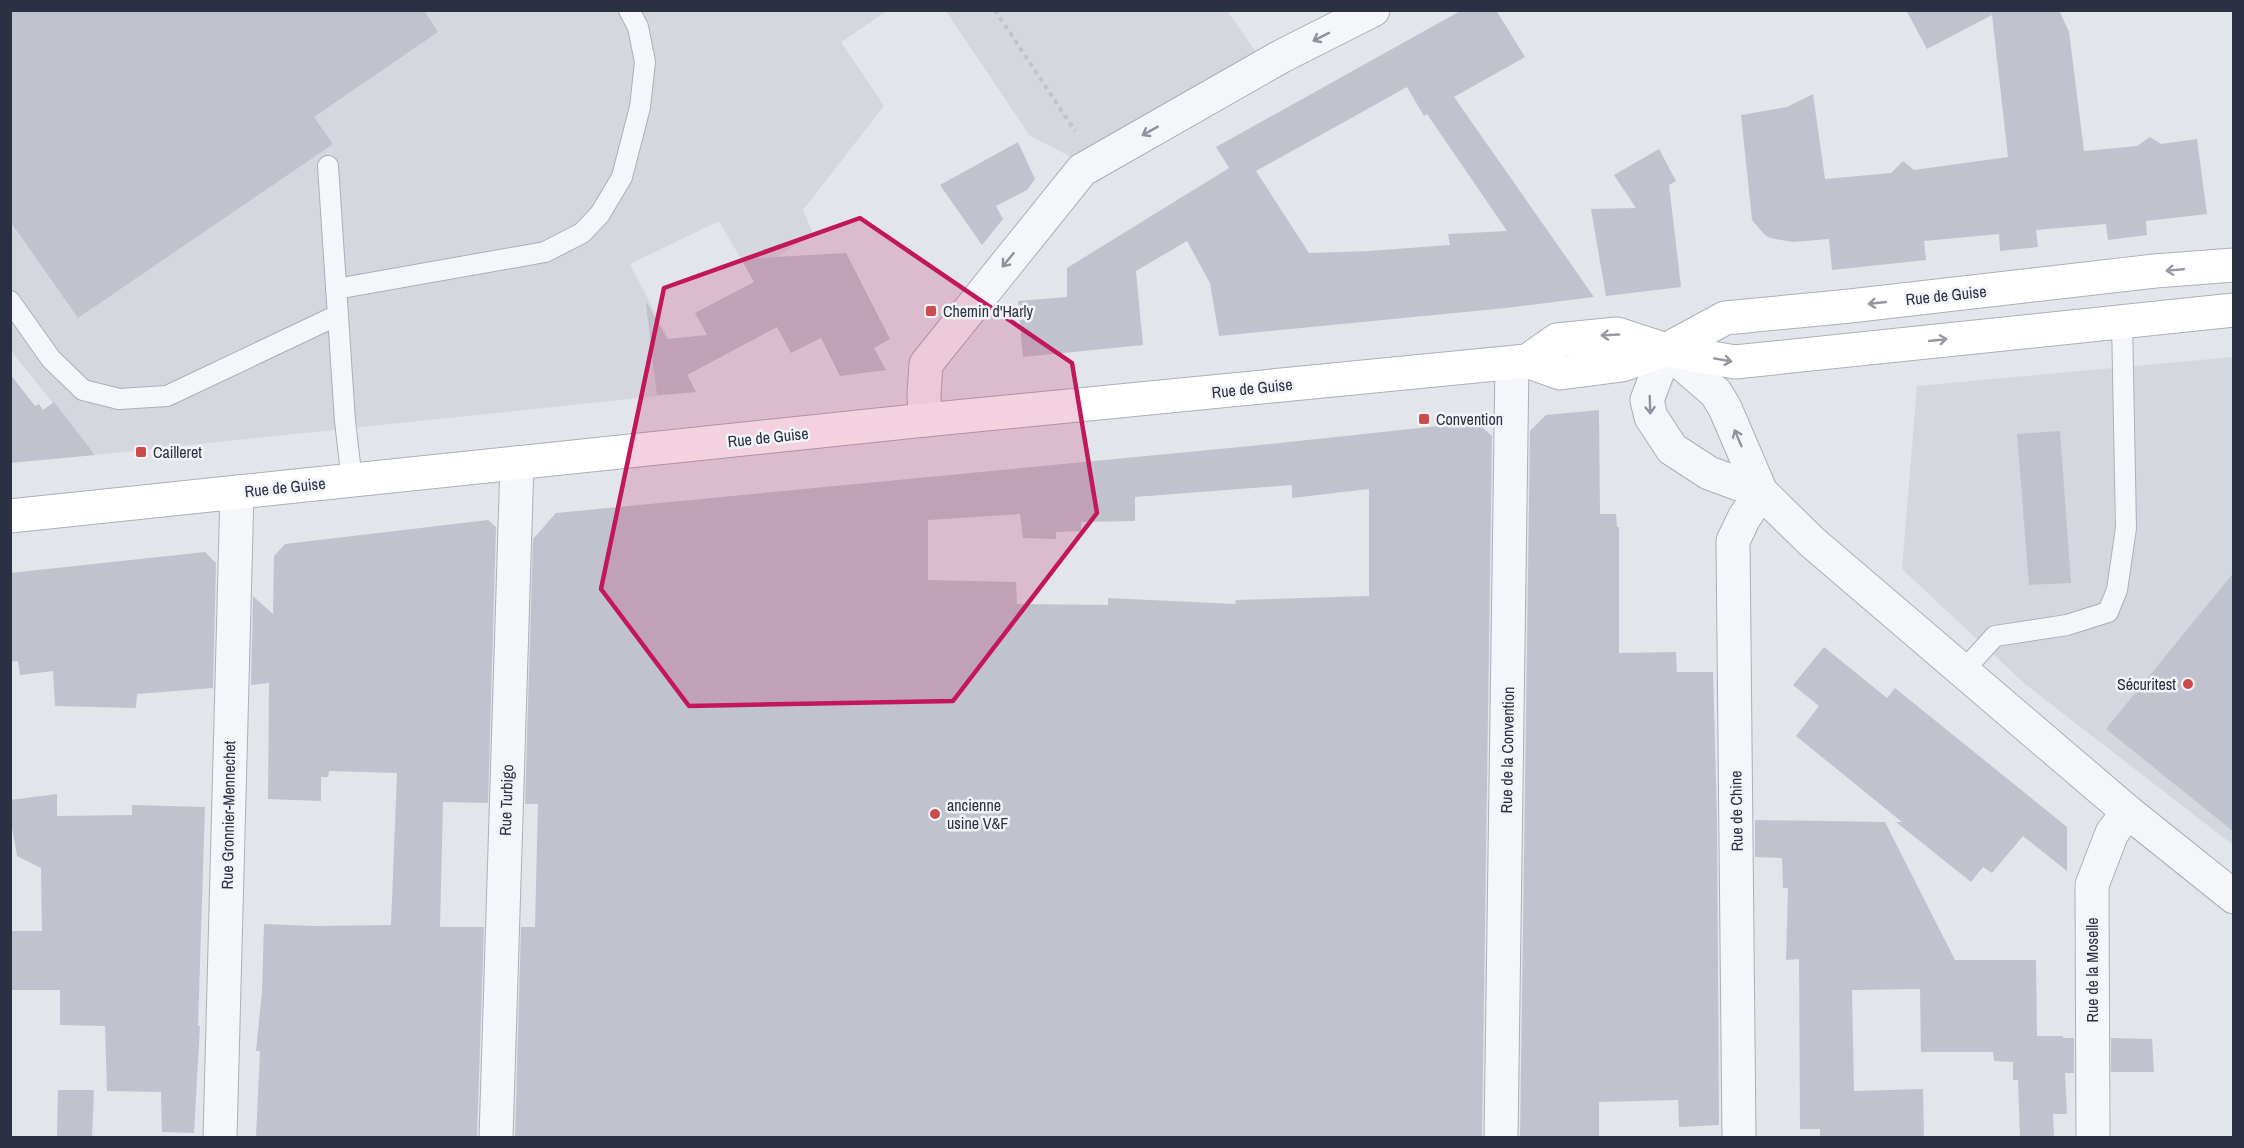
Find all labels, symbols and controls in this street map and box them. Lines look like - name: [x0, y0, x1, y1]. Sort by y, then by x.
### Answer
- one-way arrow: [1312, 31, 1330, 43]
- one-way arrow: [1142, 125, 1159, 137]
- one-way arrow: [1002, 252, 1015, 268]
- one-way arrow: [2166, 265, 2186, 276]
- street label: Rue de Guise: [1905, 280, 1987, 310]
- one-way arrow: [1868, 298, 1887, 309]
- place label: Chemin d'Harly: [943, 300, 1033, 322]
- marker: Chemin d'Harly: [924, 304, 938, 318]
- one-way arrow: [1600, 330, 1620, 341]
- one-way arrow: [1928, 334, 1948, 345]
- one-way arrow: [1713, 355, 1733, 366]
- street label: Rue de Guise: [1211, 373, 1293, 403]
- one-way arrow: [1644, 395, 1655, 414]
- place label: Convention: [1436, 408, 1503, 430]
- marker: Convention: [1417, 412, 1431, 426]
- street label: Rue de Guise: [727, 422, 809, 452]
- one-way arrow: [1732, 429, 1743, 448]
- place label: Cailleret: [153, 441, 202, 463]
- marker: Cailleret: [134, 445, 148, 459]
- street label: Rue de Guise: [244, 472, 326, 502]
- place label: Sécuritest: [2117, 673, 2176, 695]
- marker: Sécuritest: [2181, 677, 2195, 691]
- street label: Rue de la Convention: [1495, 686, 1519, 814]
- street label: Rue Gronnier-Mennechet: [216, 740, 240, 890]
- street label: Rue Turbigo: [494, 764, 518, 836]
- street label: Rue de Chine: [1724, 770, 1748, 852]
- place label: ancienne usine V&F: [947, 794, 1008, 834]
- marker: ancienne usine V&F: [928, 807, 942, 821]
- street label: Rue de la Moselle: [2081, 917, 2103, 1023]

